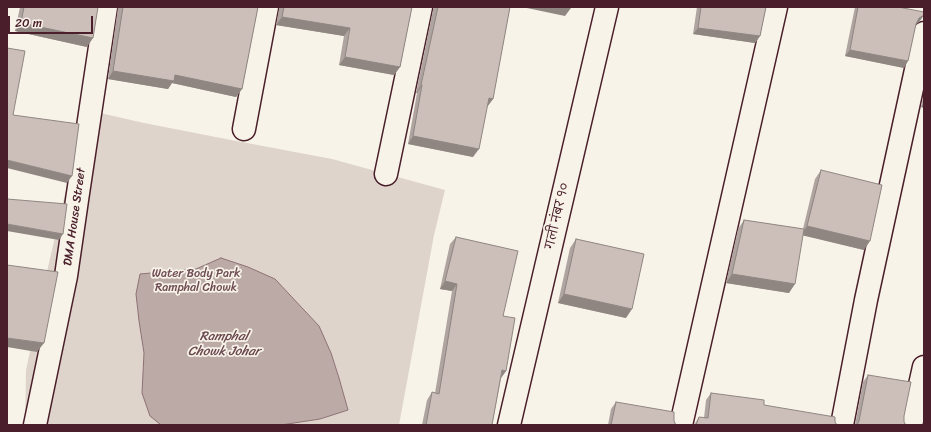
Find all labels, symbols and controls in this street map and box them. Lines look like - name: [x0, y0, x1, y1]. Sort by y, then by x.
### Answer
- scale bar: [10, 8, 95, 34]
- text: 20 m: [15, 12, 42, 34]
- street label: DMA House Street: [61, 167, 89, 267]
- street label: गली नंबर १०: [543, 181, 573, 251]
- park label: Water Body Park Ramphal Chowk: [152, 267, 240, 295]
- water label: Ramphal Chowk Johar: [188, 329, 260, 360]

